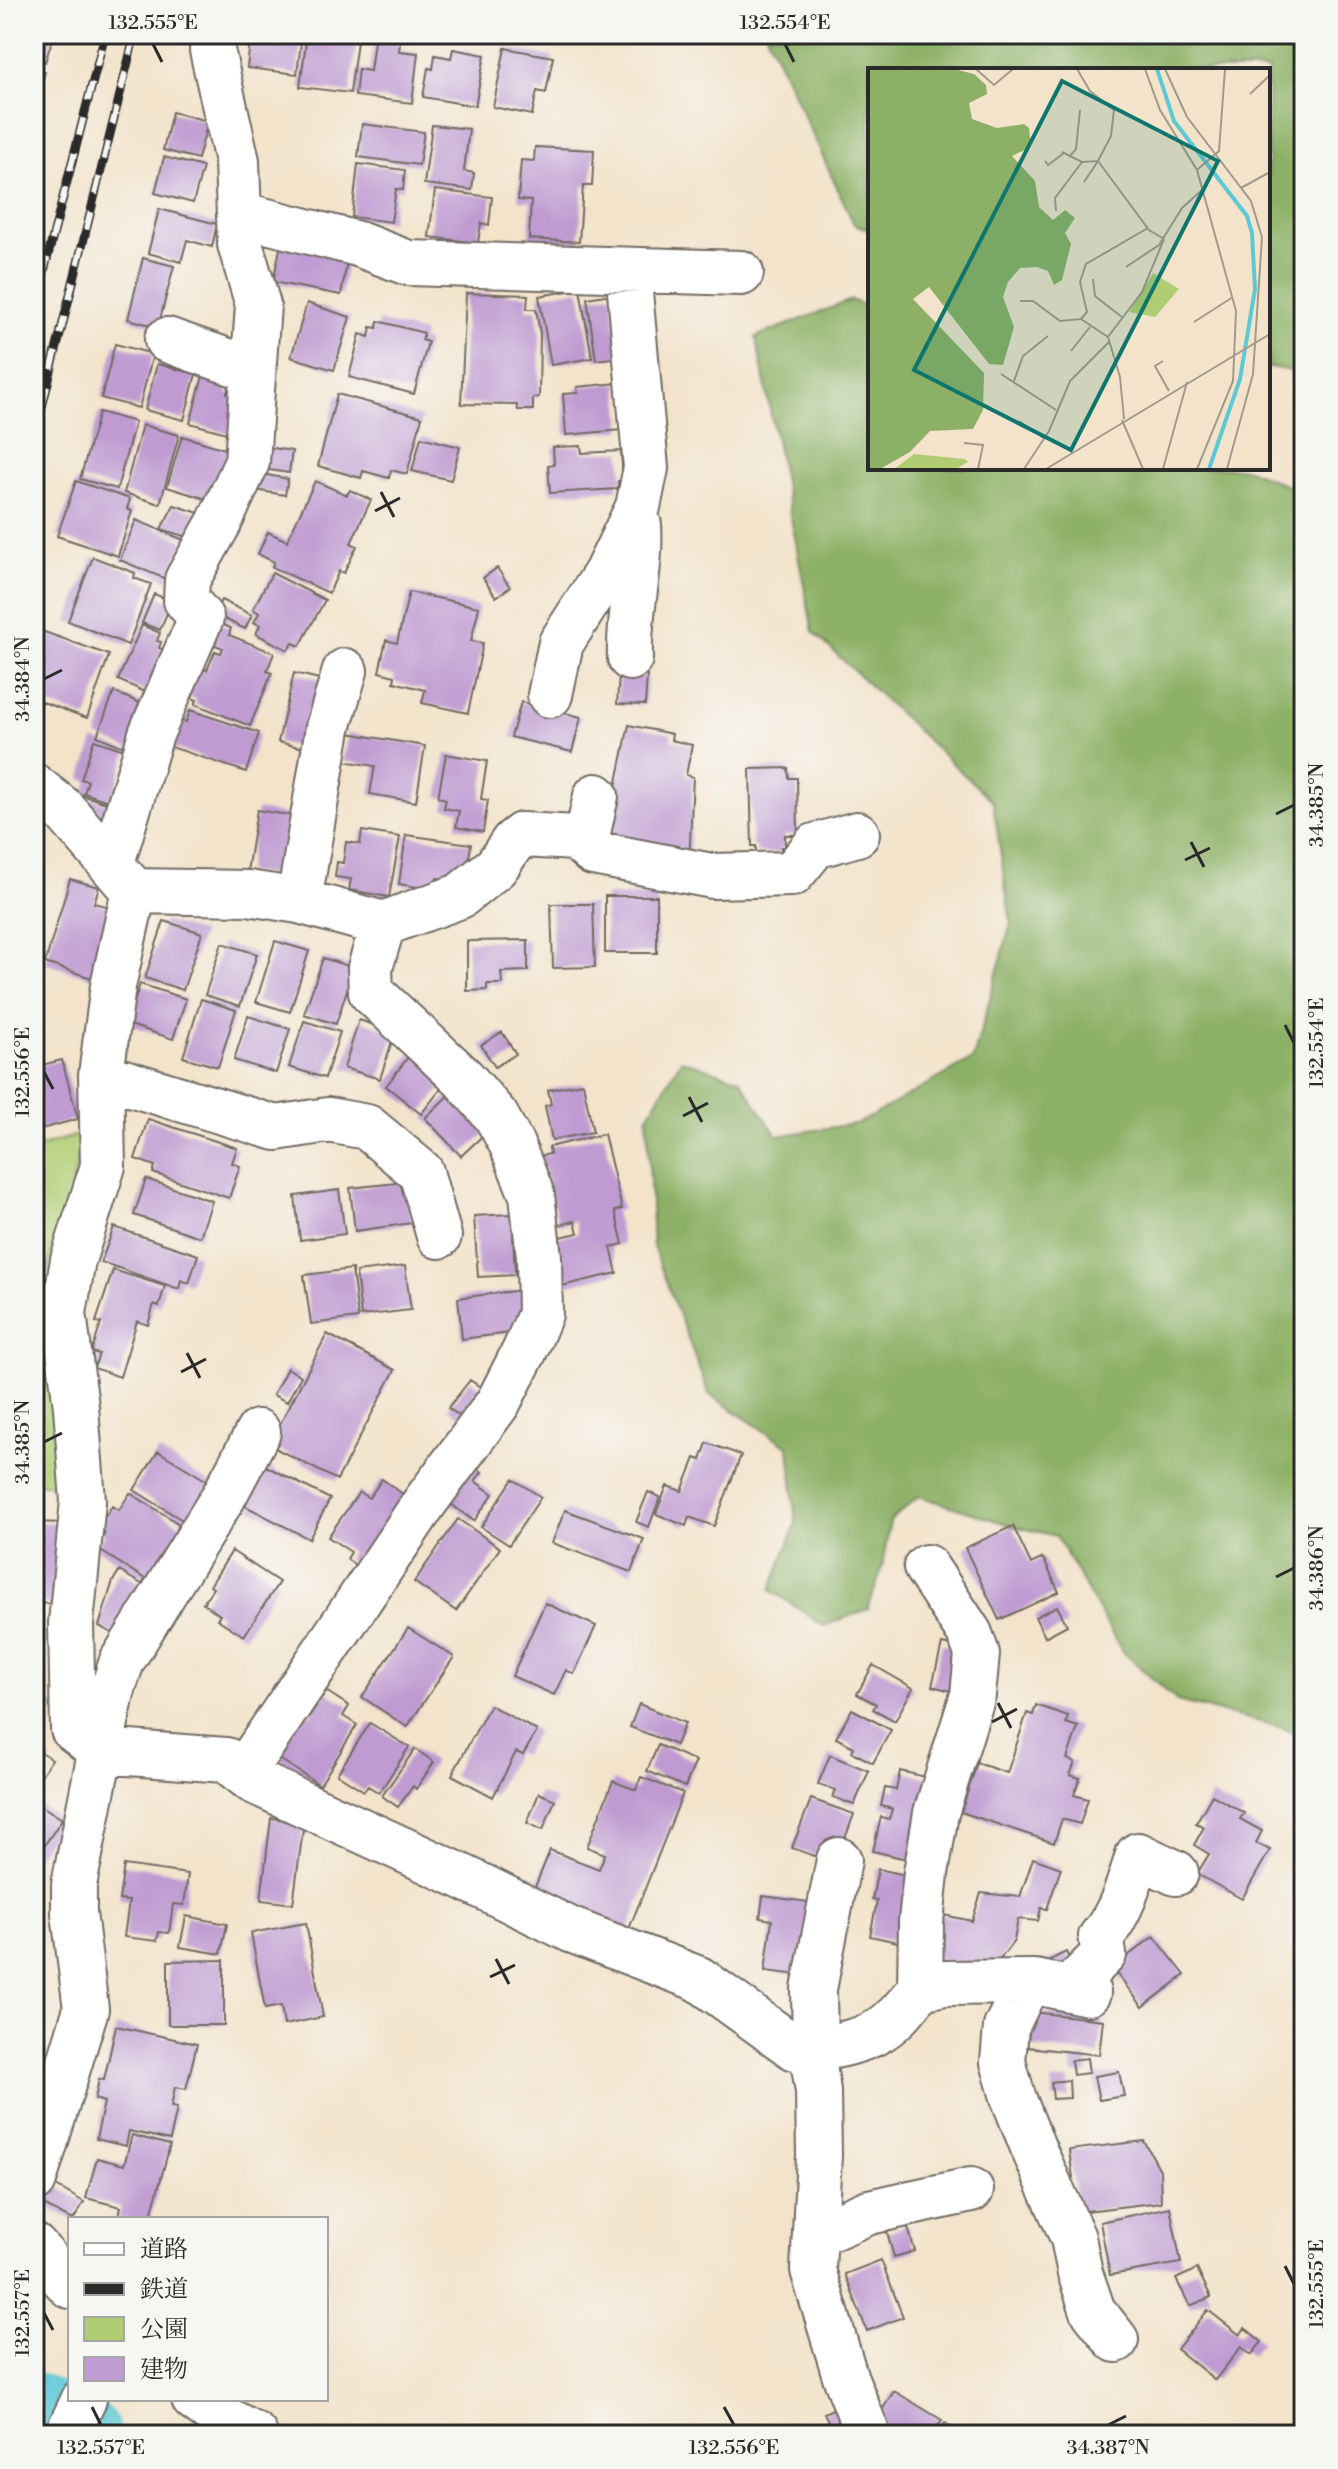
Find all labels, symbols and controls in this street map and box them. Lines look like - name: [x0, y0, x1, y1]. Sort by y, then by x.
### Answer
- text: 132.555°E: [108, 11, 198, 36]
- text: 132.554°E: [740, 11, 831, 36]
- inset map: [868, 68, 1270, 470]
- text: 34.384°N: [11, 636, 36, 722]
- text: 34.385°N: [1305, 763, 1330, 847]
- text: 132.554°E: [1305, 998, 1330, 1089]
- text: 132.556°E: [11, 1027, 36, 1117]
- text: 34.385°N: [11, 1400, 36, 1484]
- text: 34.386°N: [1305, 1525, 1330, 1611]
- legend: [68, 2217, 328, 2401]
- text: 道路: [140, 2235, 188, 2265]
- text: 132.555°E: [1305, 2239, 1330, 2329]
- text: 132.557°E: [11, 2269, 36, 2357]
- text: 鉄道: [140, 2275, 188, 2305]
- text: 公園: [140, 2315, 188, 2345]
- text: 建物: [140, 2355, 188, 2385]
- text: 132.557°E: [57, 2436, 145, 2461]
- text: 132.556°E: [689, 2436, 779, 2461]
- text: 34.387°N: [1066, 2436, 1150, 2461]

